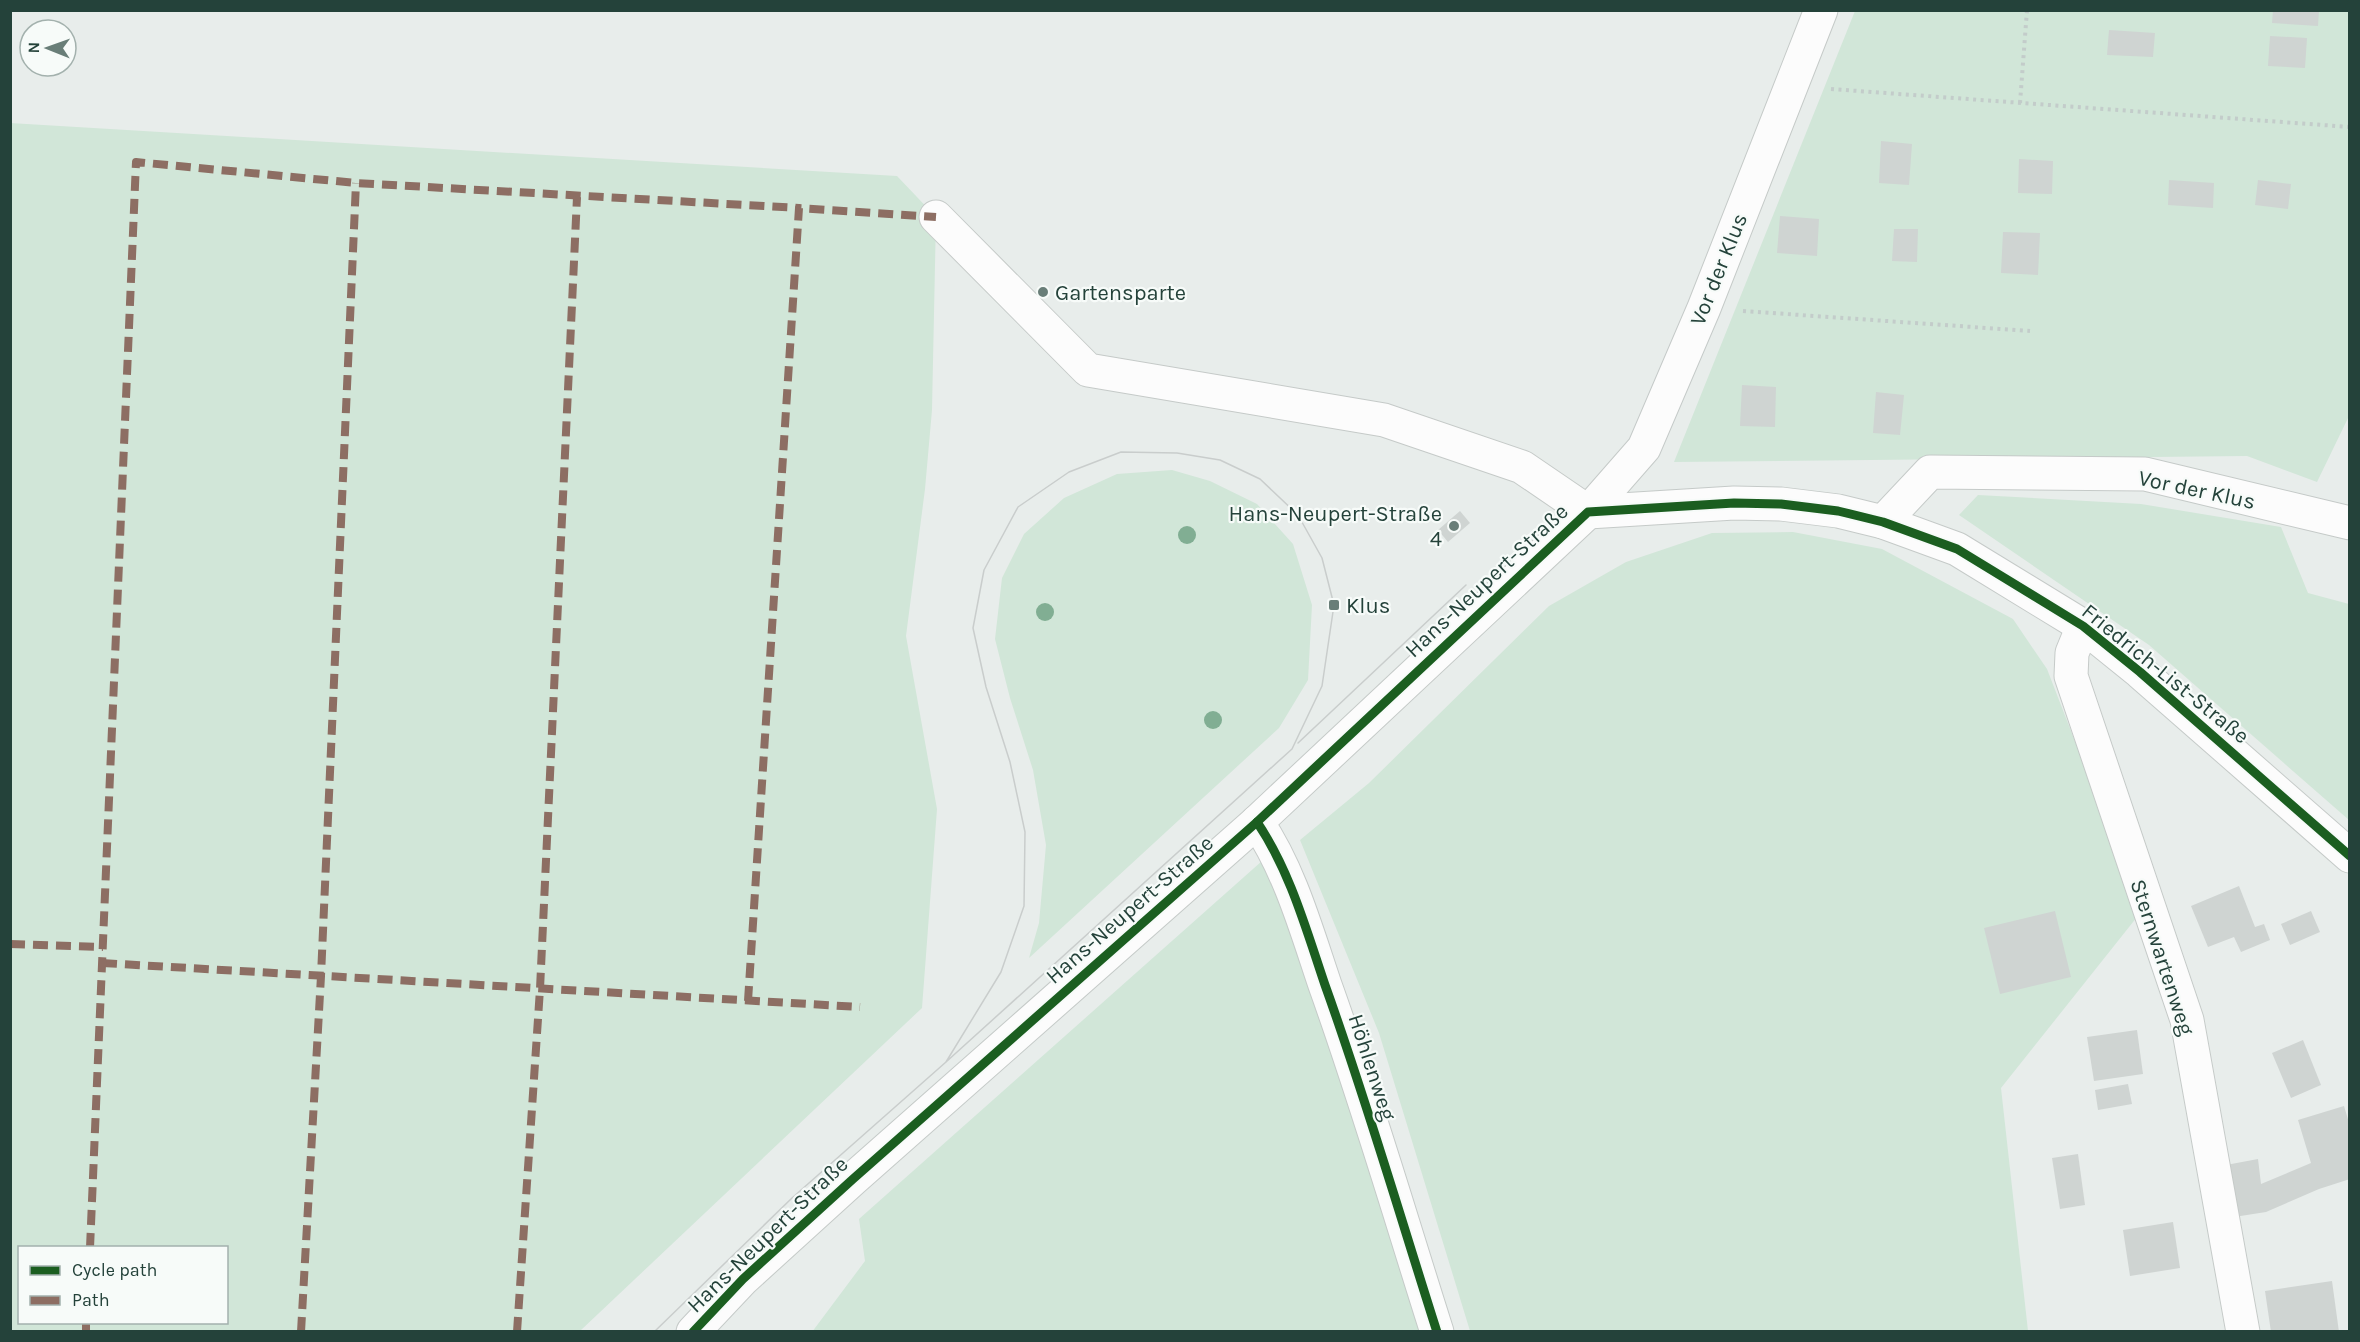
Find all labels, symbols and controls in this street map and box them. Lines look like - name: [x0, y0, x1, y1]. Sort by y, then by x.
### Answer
- north arrow: [18, 18, 78, 78]
- text: N: [24, 42, 43, 54]
- street label: Vor der Klus: [1685, 209, 1753, 329]
- place label: Gartensparte: [1055, 280, 1186, 306]
- marker: Gartensparte: [1036, 285, 1050, 299]
- street label: Vor der Klus: [2136, 465, 2258, 515]
- street label: Hans-Neupert-Straße: [1400, 498, 1574, 663]
- place label: Hans-Neupert-Straße 4: [1229, 501, 1442, 552]
- marker: Hans-Neupert-Straße 4: [1447, 519, 1461, 533]
- place label: Klus: [1346, 593, 1390, 619]
- marker: Klus: [1327, 598, 1341, 612]
- street label: Friedrich-List-Straße: [2076, 598, 2254, 749]
- street label: Hans-Neupert-Straße: [1041, 830, 1219, 990]
- street label: Sternwartenweg: [2125, 876, 2200, 1039]
- street label: Höhlenweg: [1343, 1011, 1402, 1124]
- street label: Hans-Neupert-Straße: [682, 1151, 853, 1318]
- legend: [18, 1246, 228, 1324]
- text: Cycle path: [72, 1259, 157, 1281]
- text: Path: [72, 1289, 110, 1311]

